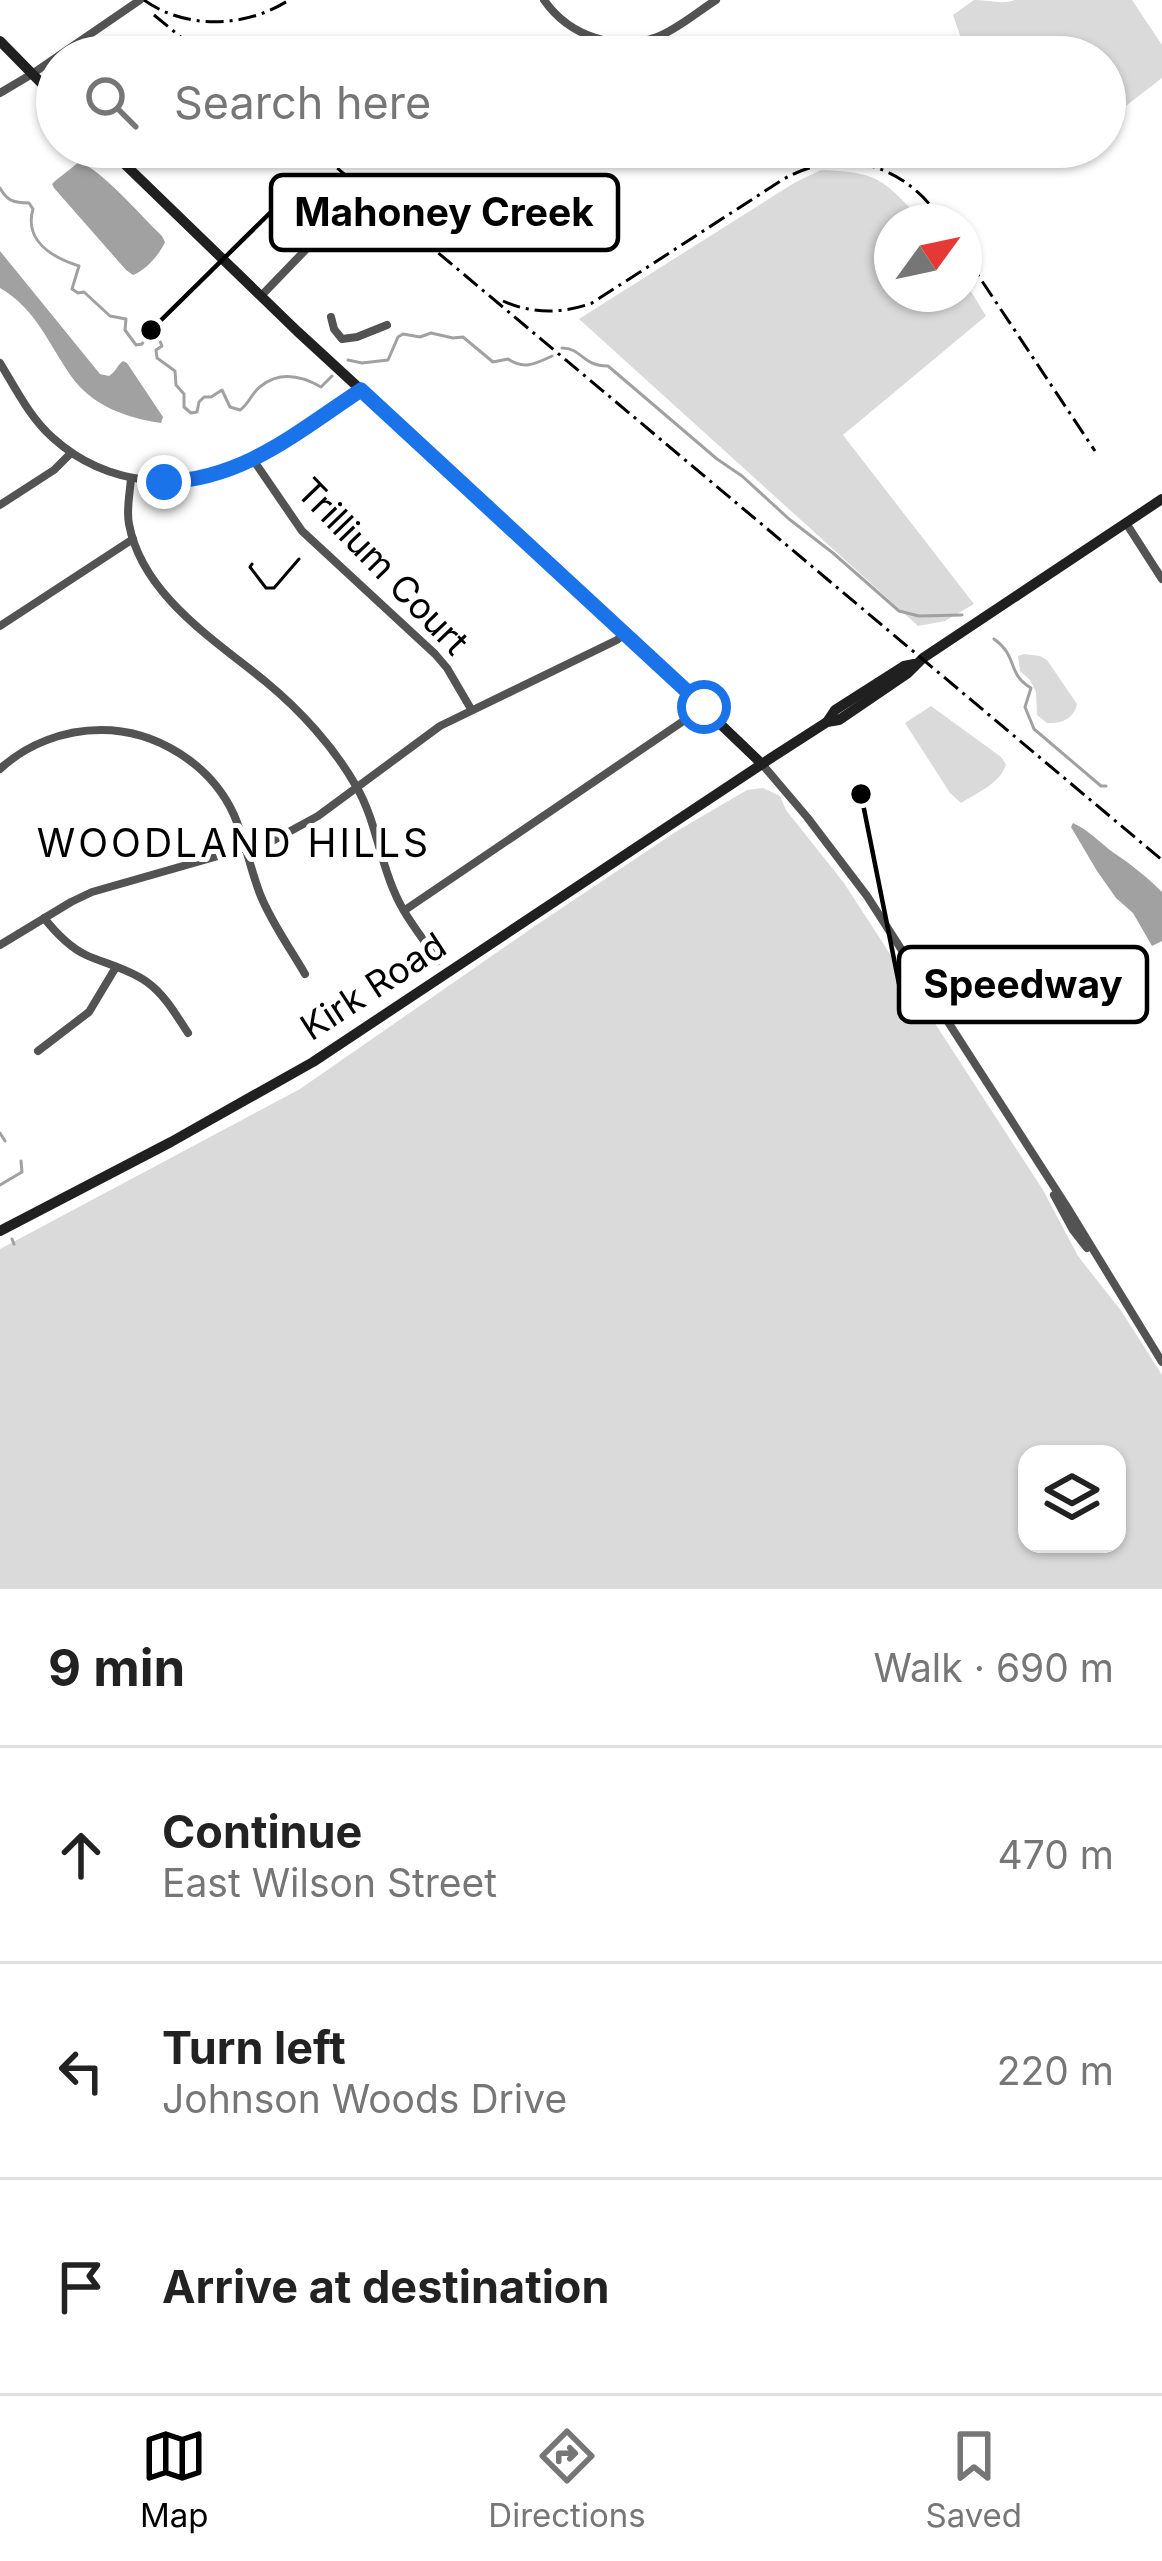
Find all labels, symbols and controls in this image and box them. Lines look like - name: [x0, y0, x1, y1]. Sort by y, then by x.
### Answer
- search box: [36, 36, 1126, 168]
- icon: search: [78, 69, 144, 135]
- text: Search here: [174, 75, 431, 130]
- callout: Mahoney Creek: [271, 175, 618, 250]
- text: Mahoney Creek: [294, 188, 594, 235]
- north arrow: [874, 204, 982, 312]
- route end: [137, 455, 191, 509]
- street label: Trillium Court: [288, 469, 478, 664]
- route start: [677, 680, 731, 734]
- district label: WOODLAND HILLS: [37, 819, 431, 866]
- street label: Kirk Road: [292, 923, 454, 1049]
- callout: Speedway: [899, 947, 1147, 1022]
- text: Speedway: [923, 960, 1123, 1007]
- map controls: [1018, 1445, 1126, 1553]
- button: layers: [1018, 1445, 1126, 1553]
- text: 9 min: [48, 1637, 185, 1698]
- text: Walk · 690 m: [874, 1644, 1114, 1691]
- text: Continue: [162, 1804, 362, 1859]
- icon: ahead: [48, 1822, 114, 1888]
- text: 470 m: [998, 1831, 1114, 1878]
- text: East Wilson Street: [162, 1859, 497, 1906]
- text: Turn left: [162, 2020, 346, 2075]
- icon: left: [48, 2038, 114, 2104]
- text: 220 m: [997, 2047, 1114, 2094]
- text: Johnson Woods Drive: [162, 2075, 567, 2122]
- icon: arrive: [48, 2254, 114, 2320]
- text: Arrive at destination: [162, 2259, 609, 2314]
- tab: Map: [140, 2423, 208, 2535]
- tab: Directions: [488, 2423, 646, 2535]
- tab: Saved: [925, 2423, 1022, 2535]

